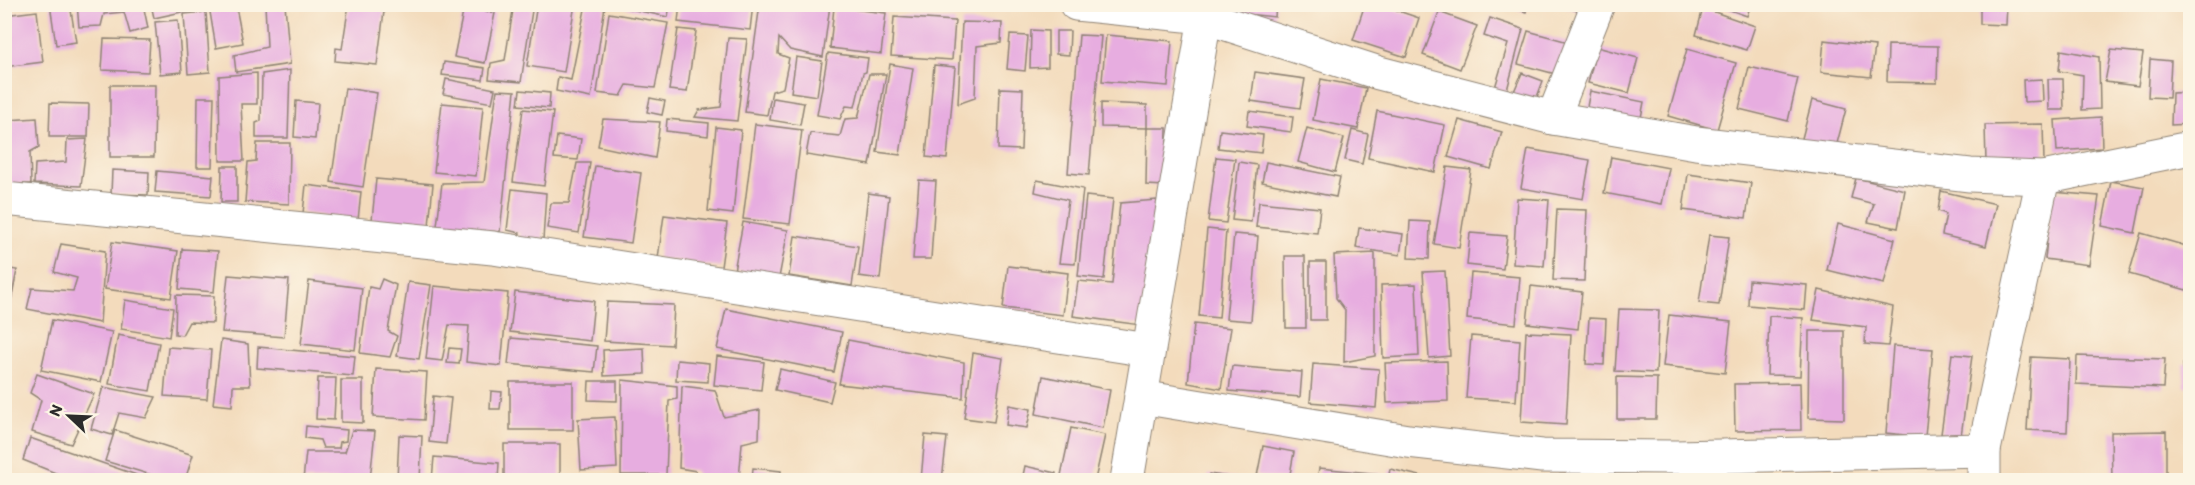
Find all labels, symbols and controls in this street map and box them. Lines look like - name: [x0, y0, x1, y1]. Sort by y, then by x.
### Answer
- north arrow: [39, 386, 99, 446]
- text: N: [45, 402, 67, 419]

